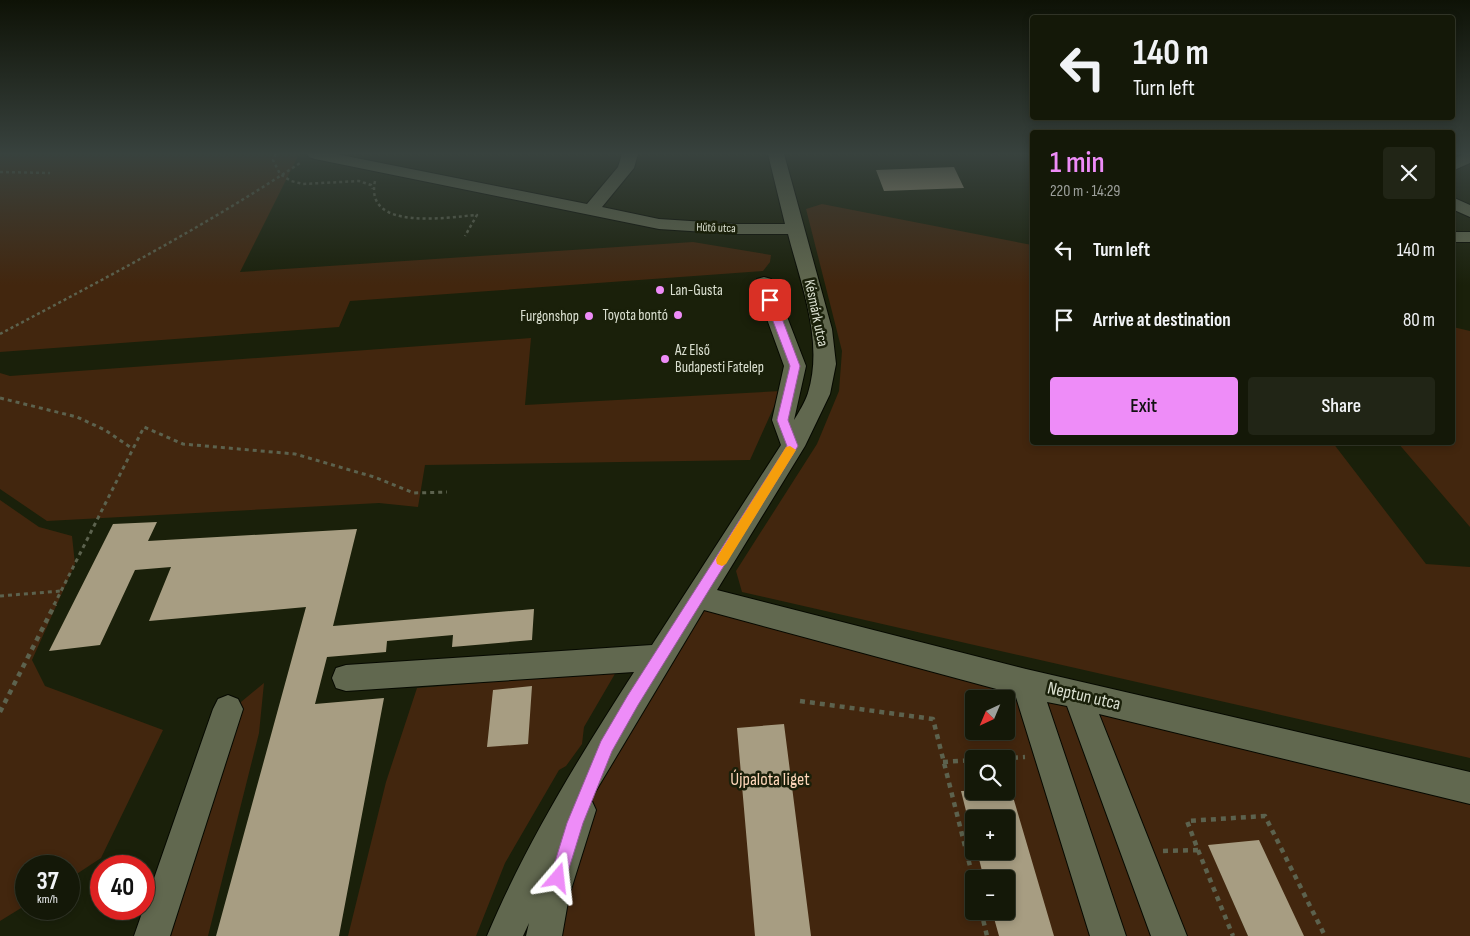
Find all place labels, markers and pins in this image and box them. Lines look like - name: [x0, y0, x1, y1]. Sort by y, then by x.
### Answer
- pin: [749, 279, 791, 321]
- place label: Lan-Gusta: [670, 281, 723, 300]
- marker: Lan-Gusta: [654, 284, 666, 296]
- place label: Toyota bontó: [603, 306, 668, 325]
- place label: Furgonshop: [520, 307, 579, 326]
- marker: Toyota bontó: [672, 309, 684, 321]
- marker: Furgonshop: [583, 310, 595, 322]
- place label: Az Első Budapesti Fatelep: [674, 341, 764, 377]
- marker: Az Első Budapesti Fatelep: [659, 353, 671, 365]

